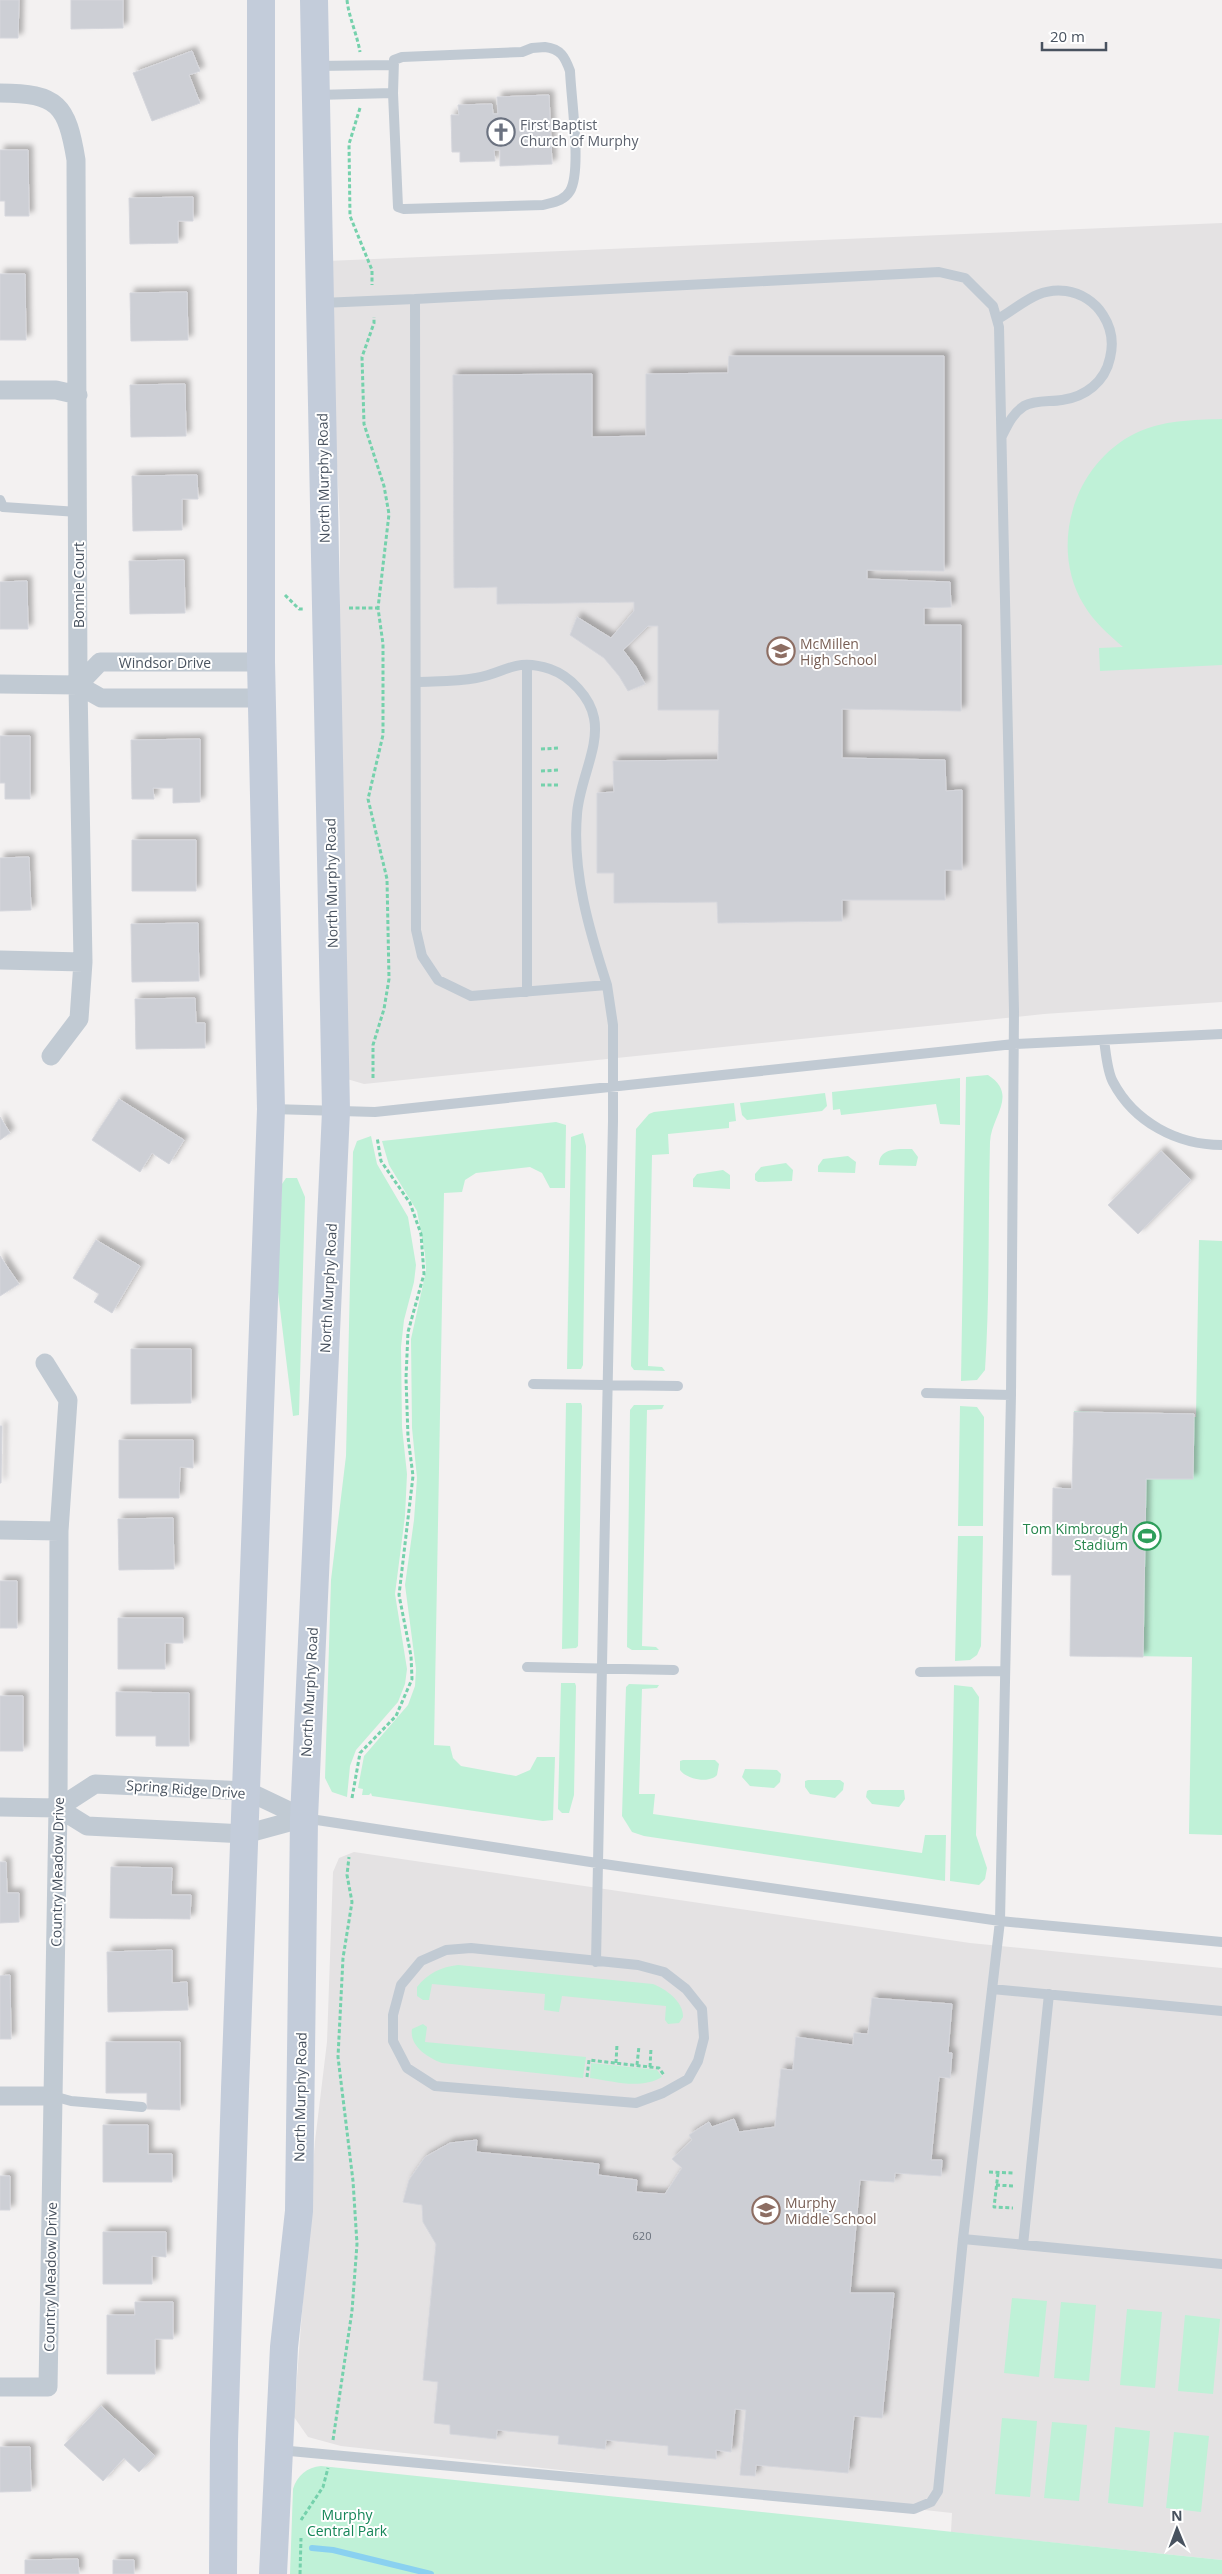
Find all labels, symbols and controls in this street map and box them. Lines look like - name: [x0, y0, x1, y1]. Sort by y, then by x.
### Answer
- scale bar: [1042, 20, 1106, 52]
- text: 20 m: [1050, 26, 1085, 46]
- place label: First Baptist Church of Murphy: [520, 115, 639, 150]
- church icon: First Baptist Church of Murphy: [486, 117, 516, 147]
- street label: North Murphy Road: [312, 413, 334, 543]
- street label: Bonnie Court: [69, 542, 88, 628]
- place label: McMillen High School: [800, 634, 877, 669]
- school or university icon: McMillen High School: [766, 636, 796, 666]
- street label: Windsor Drive: [119, 653, 211, 672]
- street label: North Murphy Road: [320, 818, 342, 948]
- street label: North Murphy Road: [315, 1223, 341, 1353]
- place label: Tom Kimbrough Stadium: [1023, 1519, 1128, 1554]
- sports icon: Tom Kimbrough Stadium: [1132, 1521, 1162, 1551]
- street label: North Murphy Road: [296, 1627, 322, 1757]
- street label: Spring Ridge Drive: [126, 1775, 246, 1803]
- street label: Country Meadow Drive: [46, 1797, 68, 1947]
- street label: North Murphy Road: [289, 2032, 311, 2162]
- place label: Murphy Middle School: [785, 2193, 877, 2228]
- school or university icon: Murphy Middle School: [751, 2195, 781, 2225]
- street label: Country Meadow Drive: [39, 2202, 61, 2352]
- house number: 620: [633, 2228, 651, 2243]
- north arrow: [1152, 2504, 1202, 2554]
- park label: Murphy Central Park: [307, 2505, 388, 2540]
- text: N: [1171, 2506, 1183, 2525]

